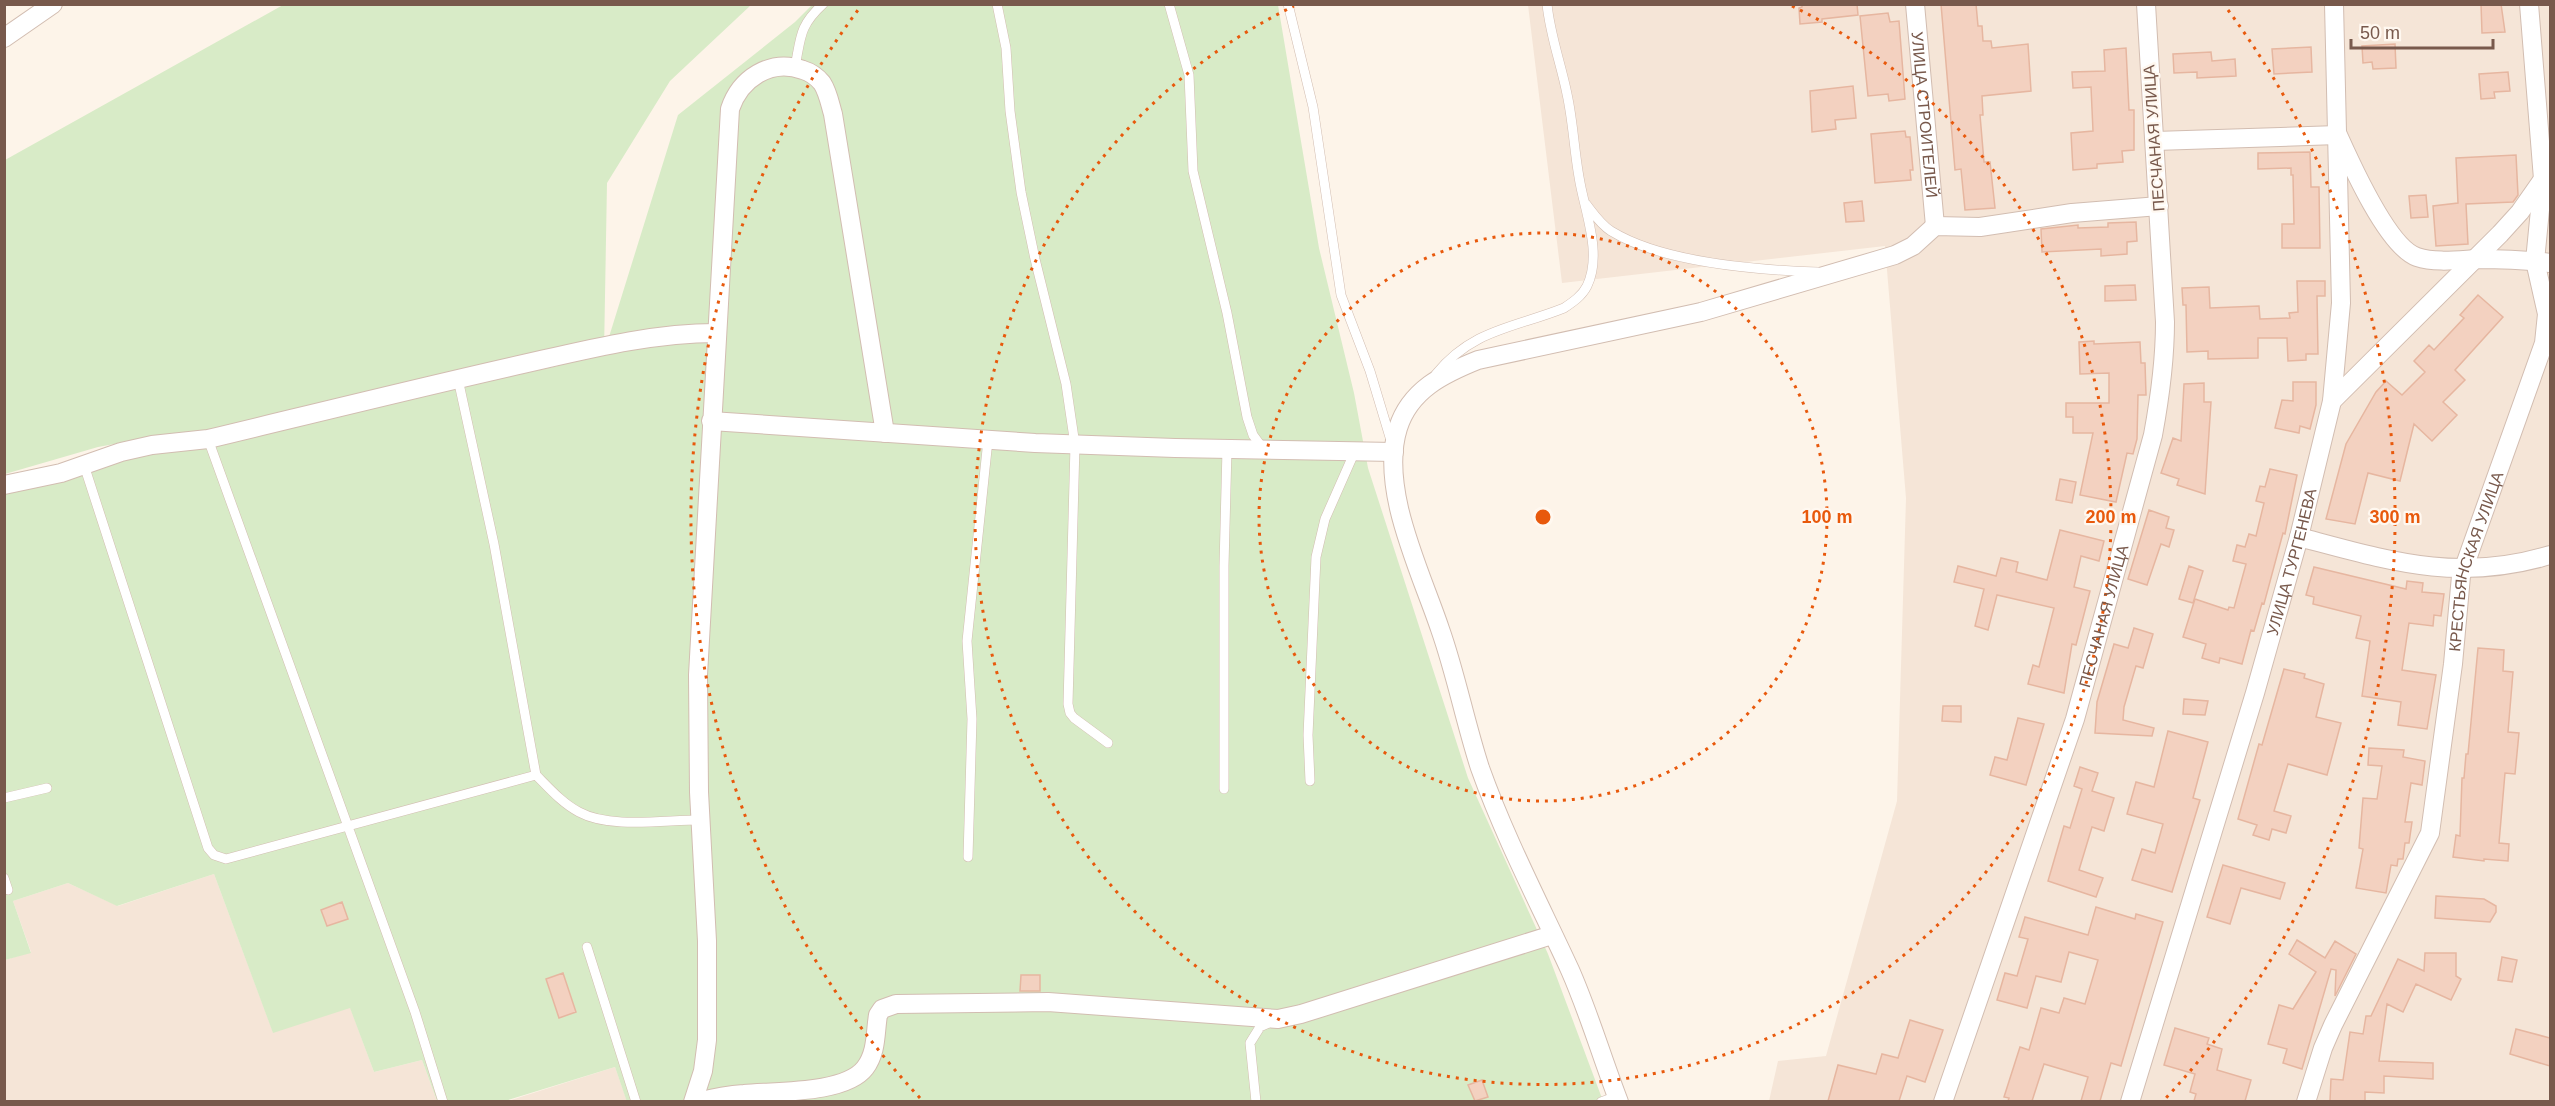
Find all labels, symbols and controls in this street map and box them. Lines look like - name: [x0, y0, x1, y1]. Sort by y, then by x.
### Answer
- scale bar: [2351, 12, 2494, 50]
- text: 50 m: [2360, 23, 2400, 43]
- street label: УЛИЦА СТРОИТЕЛЕЙ: [1909, 31, 1942, 198]
- street label: ПЕСЧАНАЯ УЛИЦА: [2140, 64, 2168, 212]
- street label: КРЕСТЬЯНСКАЯ УЛИЦА: [2446, 469, 2506, 652]
- street label: УЛИЦА ТУРГЕНЕВА: [2263, 486, 2319, 637]
- centre of rings: [1533, 507, 1553, 527]
- text: 100 m: [1801, 507, 1853, 527]
- text: 200 m: [2085, 507, 2137, 527]
- text: 300 m: [2369, 507, 2421, 527]
- street label: ПЕСЧАНАЯ УЛИЦА: [2076, 543, 2131, 689]

